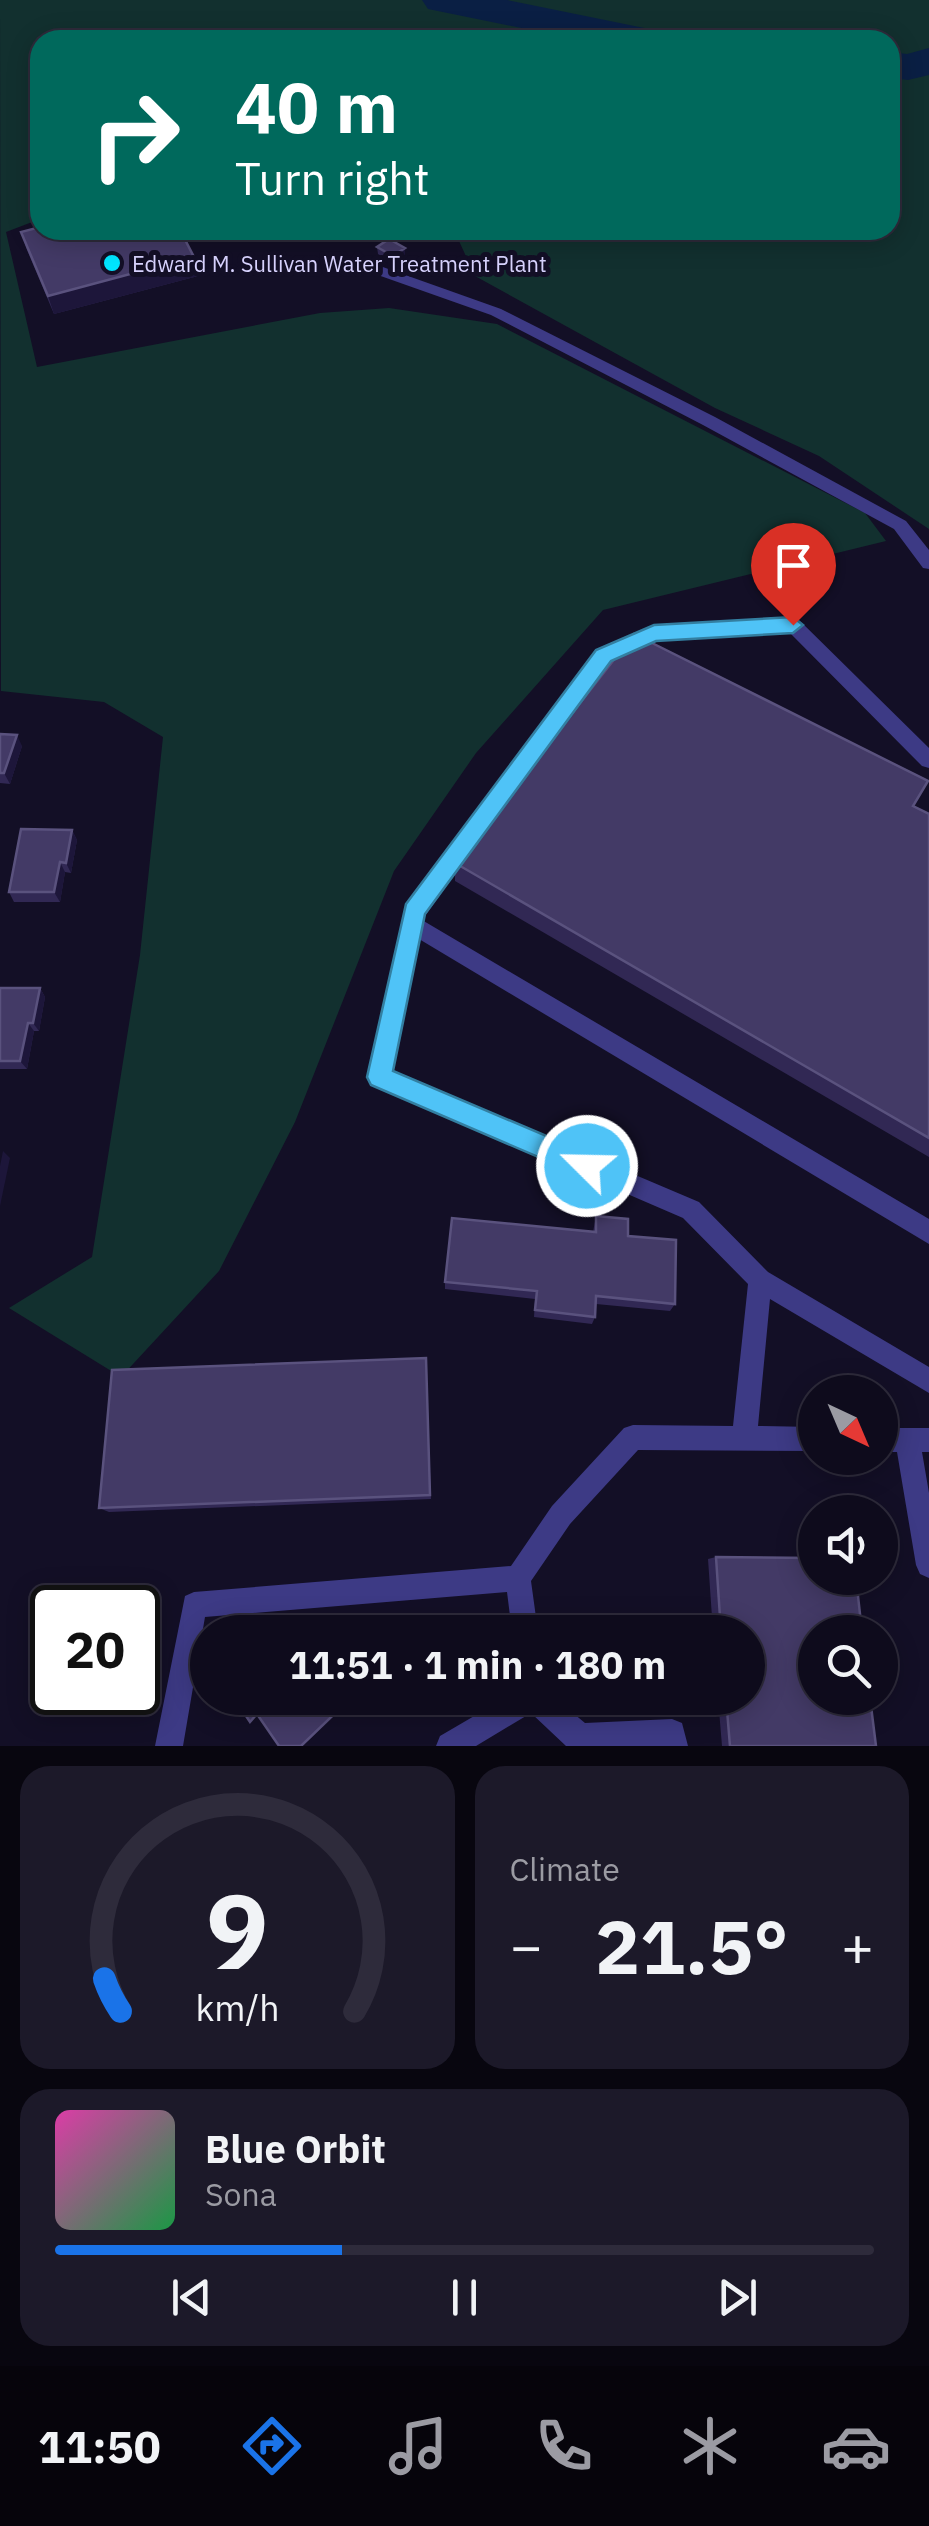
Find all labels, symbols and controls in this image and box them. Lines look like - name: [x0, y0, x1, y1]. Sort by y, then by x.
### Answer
- text: 40 m: [235, 61, 398, 152]
- icon: right: [70, 70, 200, 200]
- text: Turn right: [235, 149, 430, 207]
- place label: Edward M. Sullivan Water Treatment Plant: [132, 249, 547, 278]
- marker: Edward M. Sullivan Water Treatment Plant: [101, 252, 123, 274]
- pin: [751, 523, 836, 626]
- icon: arrive: [766, 538, 821, 593]
- position arrow: [535, 1114, 639, 1218]
- north arrow: [798, 1375, 898, 1475]
- map controls: [798, 1375, 898, 1715]
- button: sound: [798, 1495, 898, 1595]
- speed limit sign: 20: [30, 1585, 160, 1715]
- button: search: [798, 1615, 898, 1715]
- text: 11:51 · 1 min · 180 m: [289, 1640, 666, 1689]
- text: Climate: [510, 1848, 620, 1890]
- text: 9: [206, 1862, 268, 1998]
- text: 21.5°: [595, 1897, 789, 1995]
- text: −: [510, 1910, 543, 1981]
- text: +: [841, 1910, 874, 1981]
- text: km/h: [195, 1984, 279, 2031]
- text: Blue Orbit: [205, 2124, 386, 2173]
- text: Sona: [205, 2173, 277, 2215]
- icon: previous: [164, 2270, 219, 2325]
- icon: pause: [437, 2270, 492, 2325]
- icon: next: [710, 2270, 765, 2325]
- icon: directions: [237, 2411, 307, 2481]
- icon: music: [383, 2411, 453, 2481]
- icon: phone: [529, 2411, 599, 2481]
- icon: climate: [675, 2411, 745, 2481]
- icon: car: [821, 2411, 891, 2481]
- text: 11:50: [38, 2417, 161, 2475]

